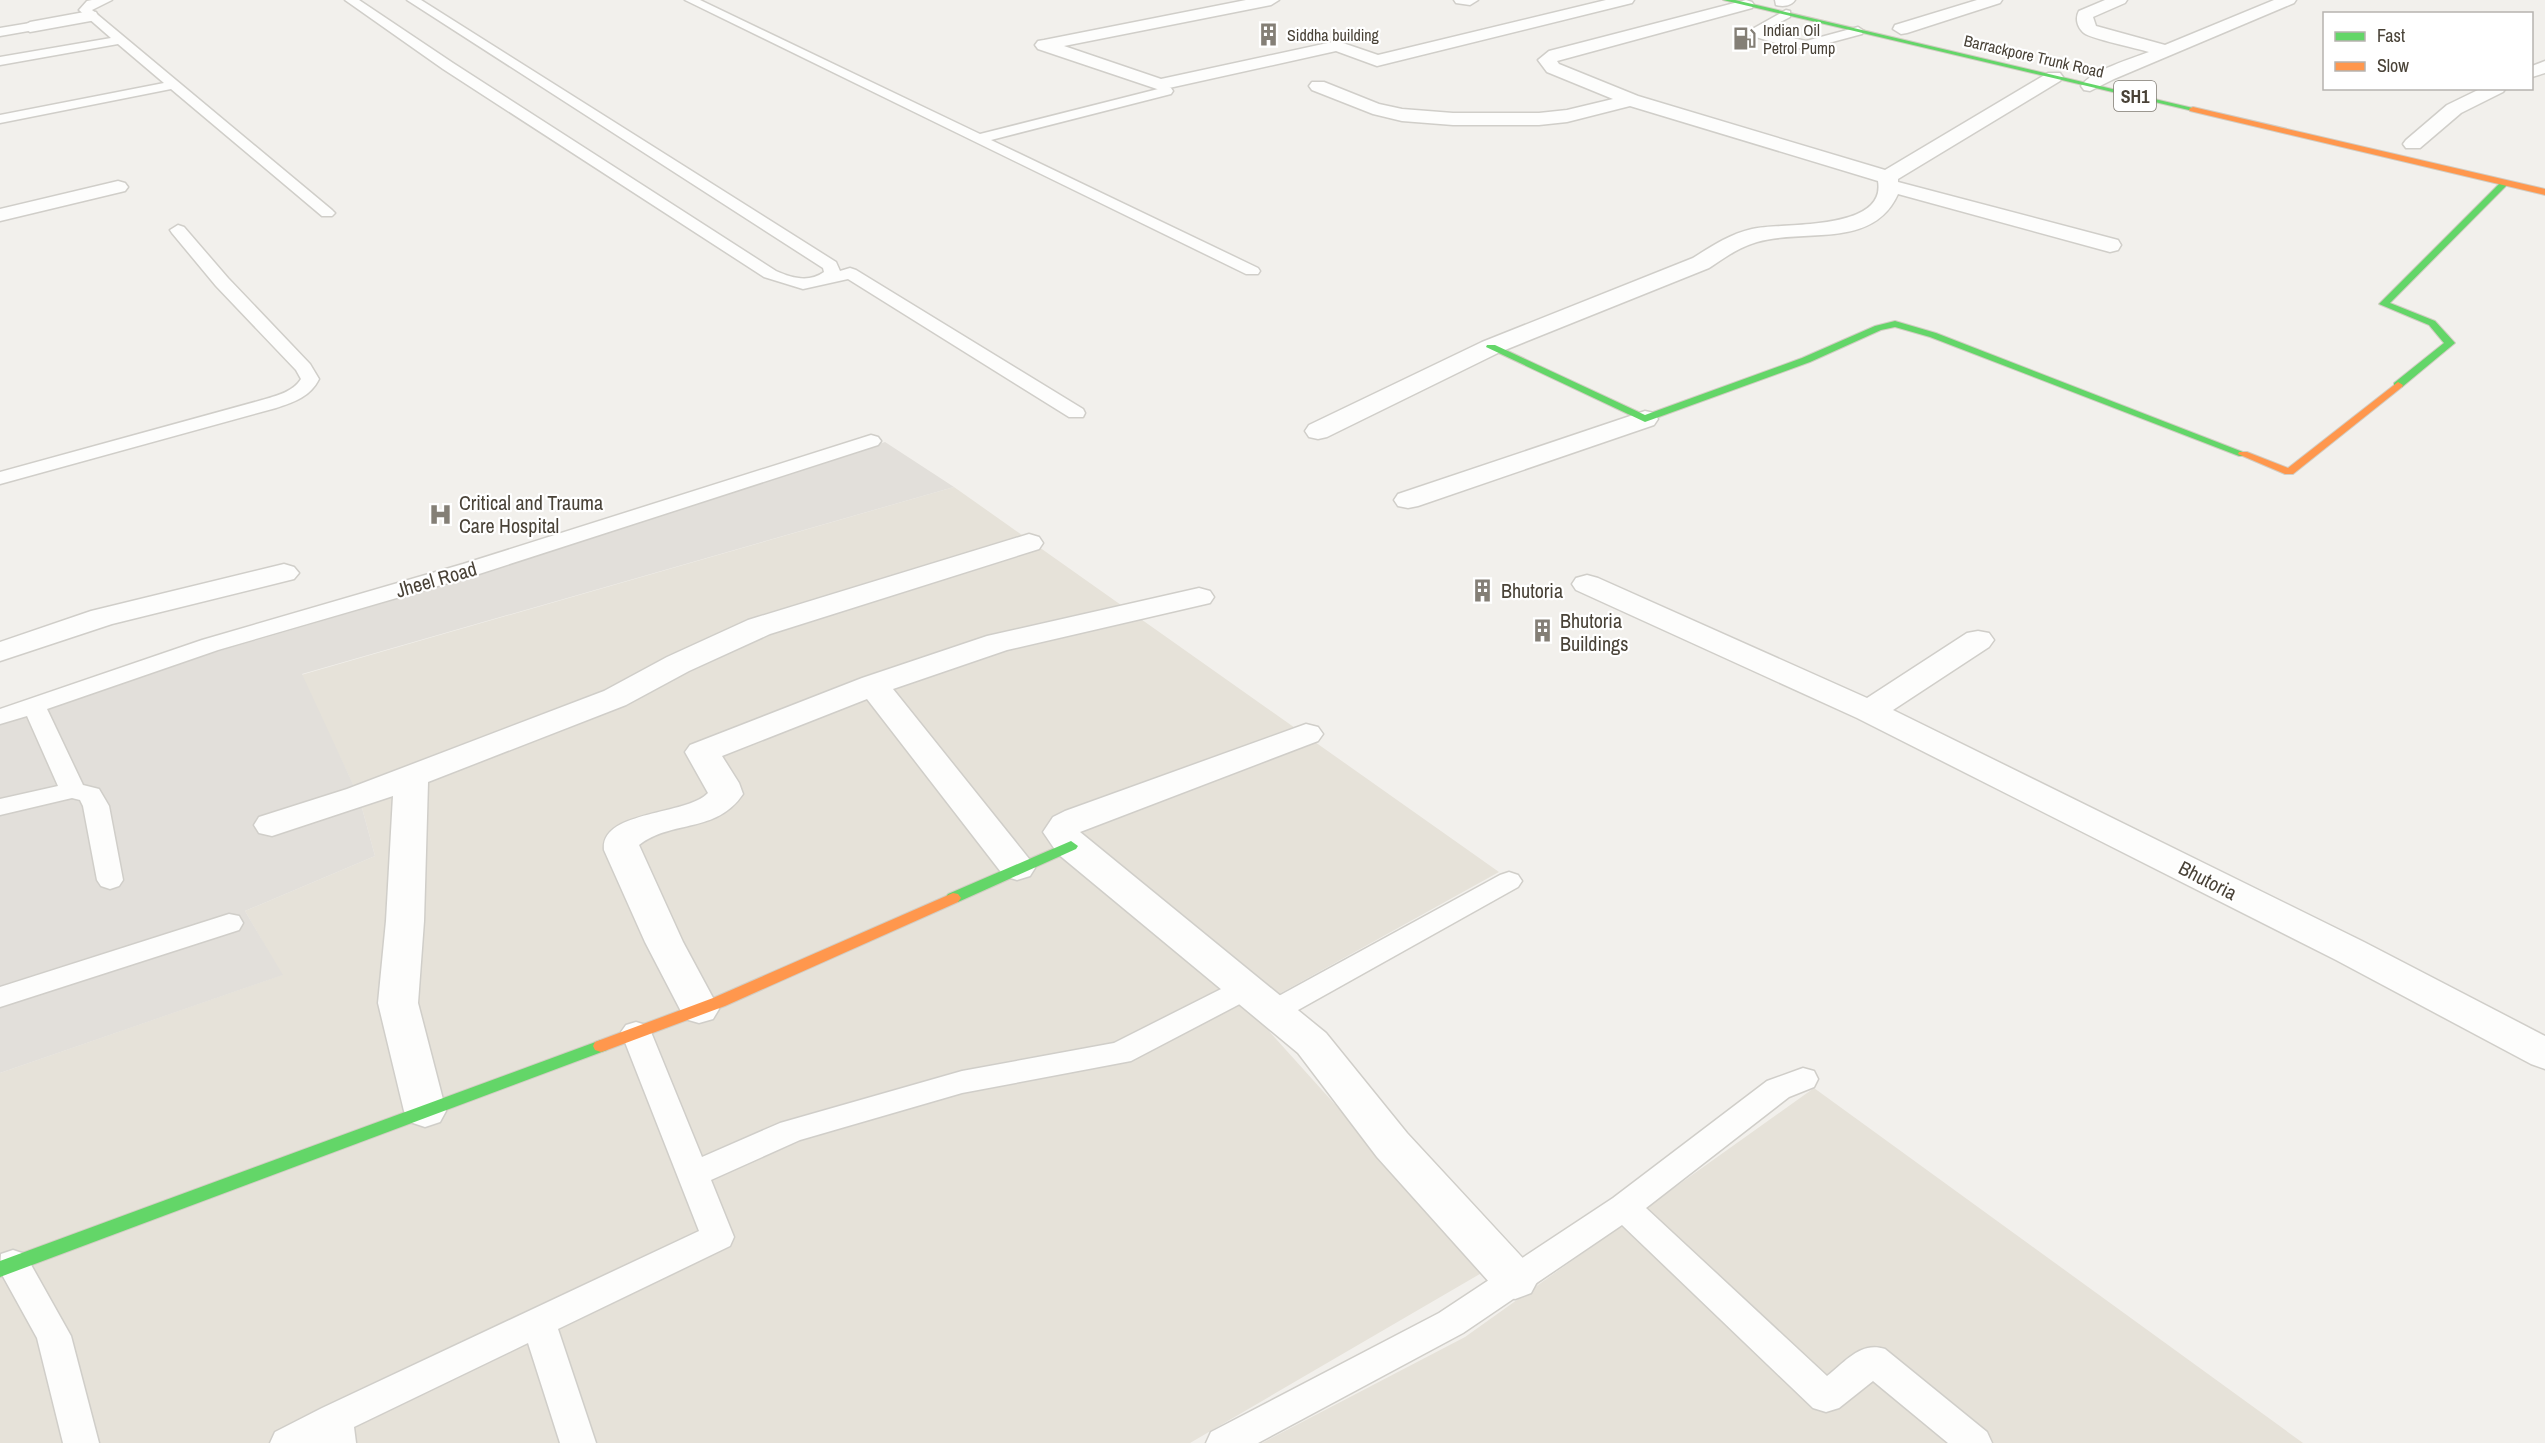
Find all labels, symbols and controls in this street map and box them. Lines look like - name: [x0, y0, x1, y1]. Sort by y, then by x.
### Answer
- legend: [2323, 12, 2533, 90]
- place label: Indian Oil Petrol Pump: [1763, 19, 1835, 59]
- building icon: Siddha building: [1256, 22, 1282, 48]
- text: Fast: [2377, 23, 2405, 48]
- place label: Siddha building: [1287, 24, 1380, 46]
- fuel station icon: Indian Oil Petrol Pump: [1732, 26, 1758, 52]
- street label: Barrackpore Trunk Road: [1962, 29, 2106, 83]
- text: Slow: [2377, 53, 2409, 78]
- road number: SH1: [2114, 81, 2156, 111]
- place label: Critical and Trauma Care Hospital: [459, 489, 603, 539]
- hospital icon: Critical and Trauma Care Hospital: [428, 501, 454, 527]
- street label: Jheel Road: [392, 555, 480, 603]
- building icon: Bhutoria: [1470, 577, 1496, 603]
- place label: Bhutoria: [1501, 577, 1563, 604]
- place label: Bhutoria Buildings: [1560, 607, 1628, 657]
- building icon: Bhutoria Buildings: [1529, 618, 1555, 644]
- street label: Bhutoria: [2174, 854, 2242, 906]

